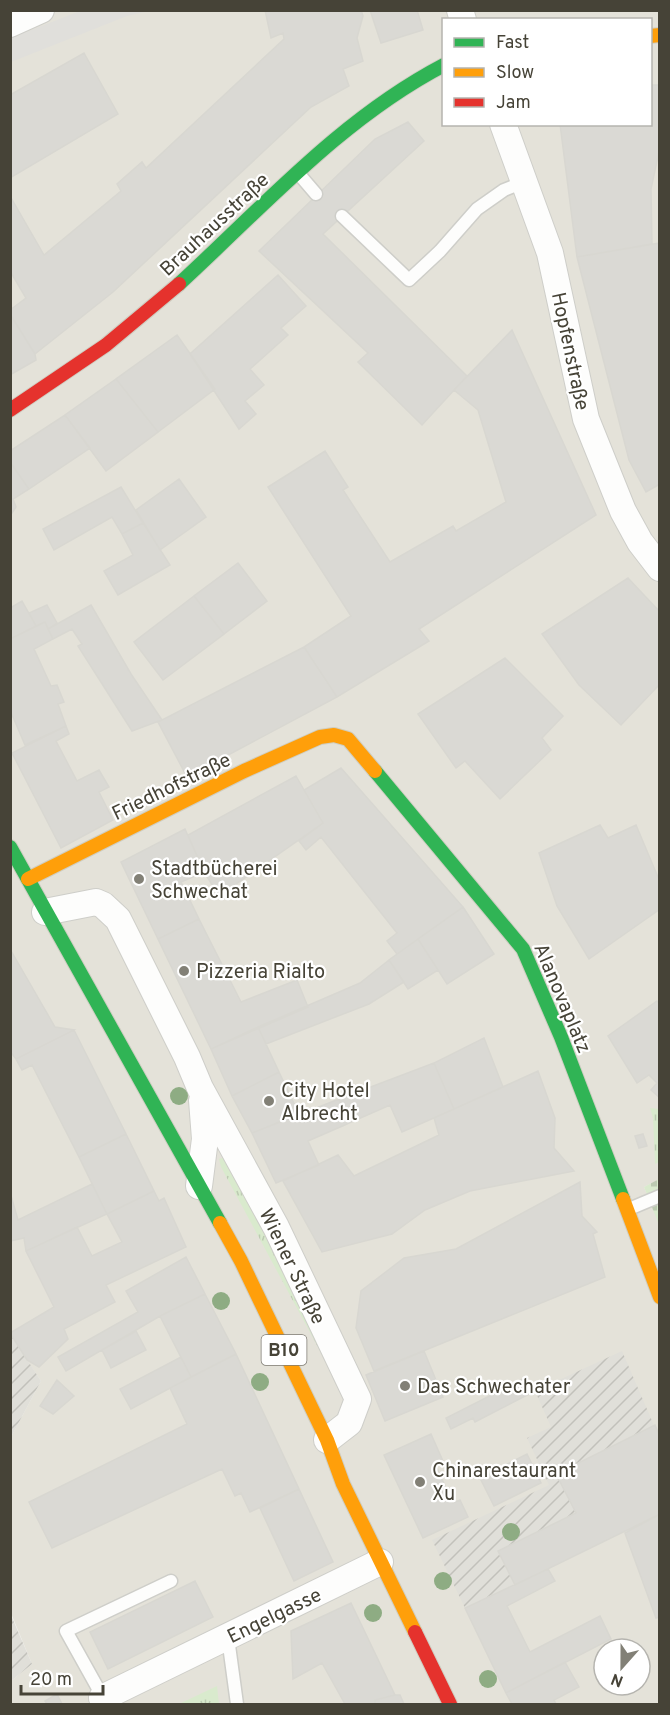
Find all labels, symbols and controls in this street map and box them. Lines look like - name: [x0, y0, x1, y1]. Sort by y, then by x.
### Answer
- legend: [442, 18, 652, 126]
- text: Fast: [496, 32, 529, 55]
- text: Slow: [496, 62, 534, 85]
- text: Jam: [496, 92, 531, 115]
- street label: Brauhausstraße: [155, 168, 276, 283]
- street label: Hopfenstraße: [544, 290, 594, 413]
- street label: Friedhofstraße: [108, 748, 236, 828]
- place label: Stadtbücherei Schwechat: [151, 857, 278, 906]
- marker: Stadtbücherei Schwechat: [132, 872, 146, 886]
- street label: Alanovaplatz: [526, 940, 596, 1058]
- place label: Pizzeria Rialto: [196, 960, 325, 986]
- marker: Pizzeria Rialto: [177, 964, 191, 978]
- place label: City Hotel Albrecht: [281, 1079, 370, 1128]
- marker: City Hotel Albrecht: [262, 1094, 276, 1108]
- street label: Wiener Straße: [252, 1205, 331, 1329]
- road number: B10: [262, 1335, 306, 1365]
- place label: Das Schwechater: [417, 1375, 571, 1401]
- marker: Das Schwechater: [398, 1379, 412, 1393]
- place label: Chinarestaurant Xu: [432, 1459, 576, 1508]
- marker: Chinarestaurant Xu: [413, 1475, 427, 1489]
- street label: Engelgasse: [223, 1583, 326, 1651]
- north arrow: [592, 1637, 652, 1697]
- scale bar: [21, 1658, 104, 1696]
- text: N: [608, 1668, 626, 1691]
- text: 20 m: [30, 1669, 72, 1692]

